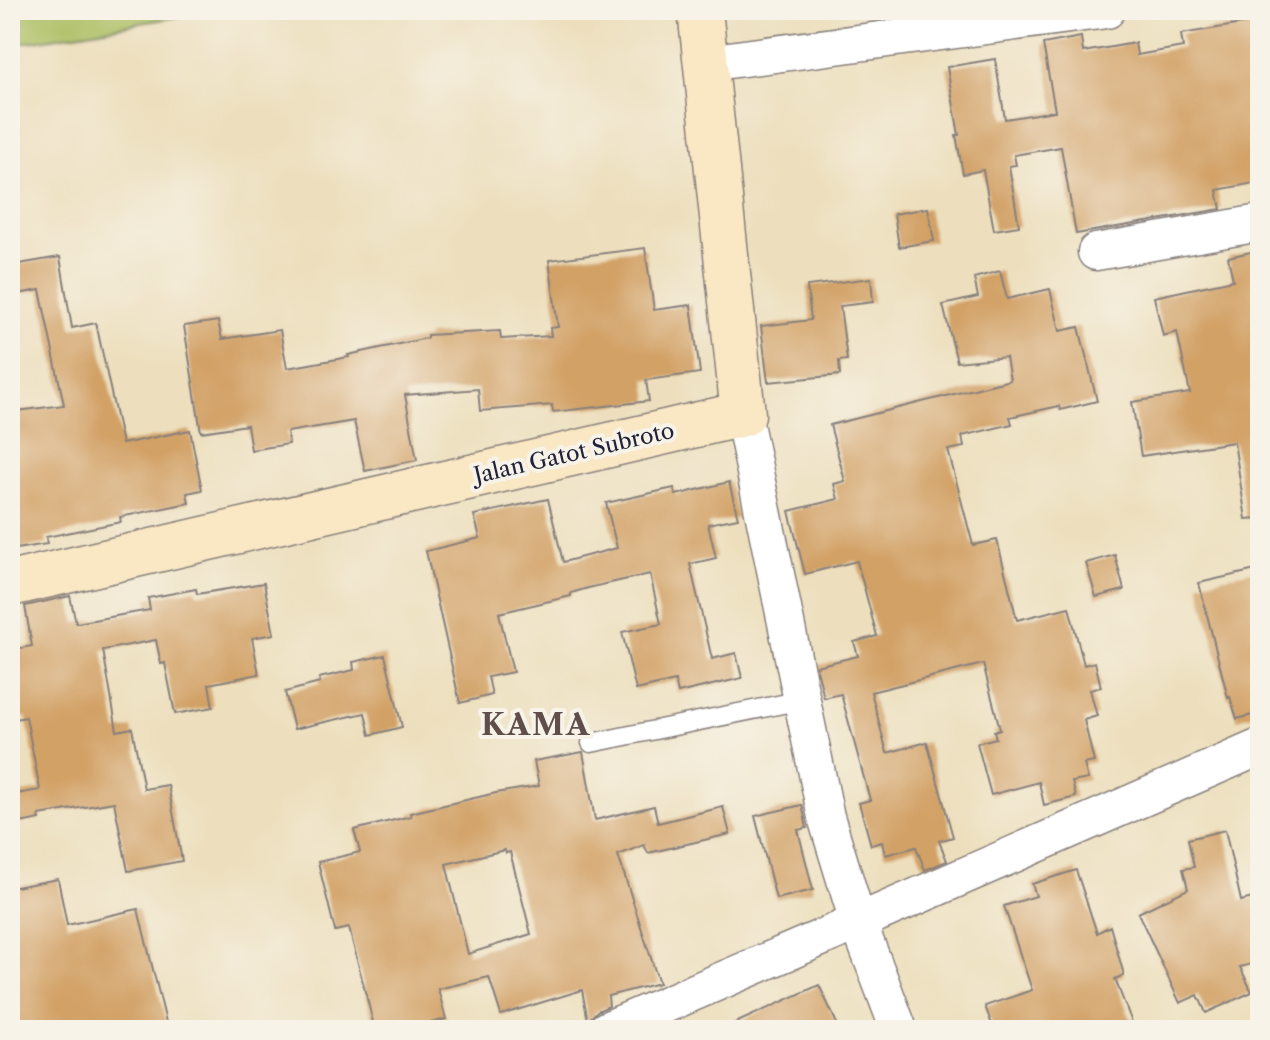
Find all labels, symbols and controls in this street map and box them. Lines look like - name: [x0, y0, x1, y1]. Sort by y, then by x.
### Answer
- street label: Jalan Gatot Subroto: [468, 417, 677, 490]
- district label: KAMA: [481, 706, 591, 743]

